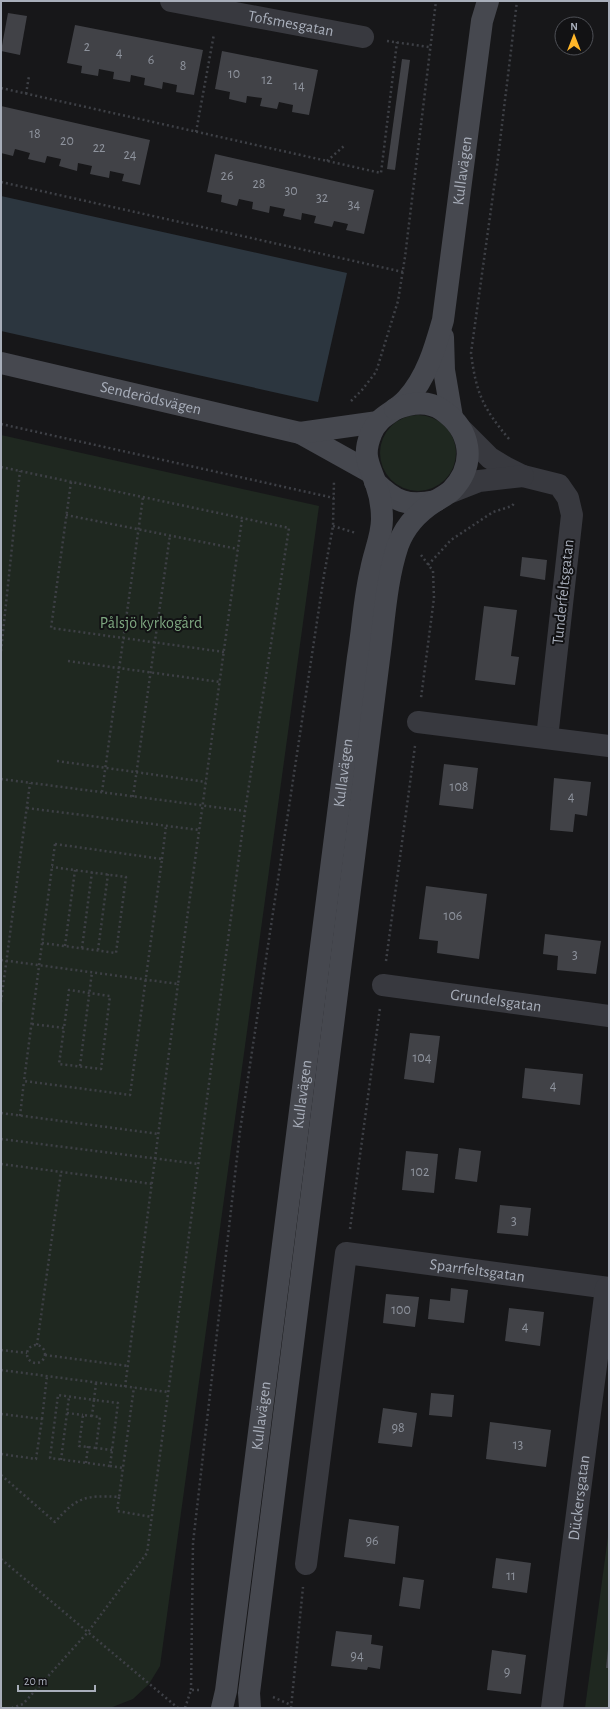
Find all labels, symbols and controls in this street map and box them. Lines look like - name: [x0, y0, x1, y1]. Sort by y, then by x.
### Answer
- street label: Tofsmesgatan: [247, 8, 335, 39]
- north arrow: [554, 16, 594, 56]
- text: N: [570, 21, 578, 32]
- house number: 2: [84, 40, 90, 54]
- house number: 4: [116, 46, 123, 60]
- house number: 6: [148, 53, 154, 67]
- house number: 8: [180, 59, 186, 73]
- house number: 10: [228, 67, 240, 81]
- house number: 12: [261, 73, 273, 87]
- house number: 14: [293, 79, 305, 93]
- house number: 18: [29, 127, 41, 141]
- house number: 20: [60, 134, 74, 148]
- street label: Kullavägen: [450, 135, 475, 206]
- house number: 22: [93, 141, 105, 155]
- house number: 24: [123, 148, 137, 162]
- house number: 26: [221, 169, 233, 183]
- house number: 28: [252, 177, 266, 191]
- house number: 30: [284, 184, 298, 198]
- house number: 32: [316, 191, 328, 205]
- house number: 34: [348, 198, 361, 212]
- street label: Senderödsvägen: [99, 379, 203, 418]
- street label: Tunderfeltsgatan: [549, 538, 577, 646]
- park label: Pålsjö kyrkogård: [100, 615, 202, 632]
- street label: Kullavägen: [331, 738, 356, 808]
- house number: 108: [450, 780, 468, 794]
- house number: 4: [568, 790, 575, 804]
- house number: 106: [444, 909, 462, 923]
- house number: 3: [572, 948, 578, 962]
- street label: Grundelsgatan: [449, 986, 543, 1015]
- house number: 104: [413, 1051, 432, 1065]
- street label: Kullavägen: [290, 1059, 314, 1130]
- house number: 4: [550, 1079, 557, 1093]
- house number: 102: [411, 1165, 429, 1179]
- house number: 3: [511, 1214, 517, 1228]
- street label: Sparrfeltsgatan: [429, 1256, 526, 1285]
- house number: 100: [391, 1303, 411, 1317]
- house number: 4: [522, 1320, 529, 1334]
- street label: Kullavägen: [249, 1380, 273, 1451]
- house number: 98: [391, 1421, 405, 1435]
- house number: 13: [513, 1438, 524, 1452]
- street label: Dückersgatan: [566, 1454, 592, 1541]
- house number: 96: [365, 1534, 379, 1548]
- house number: 11: [506, 1569, 516, 1583]
- house number: 94: [350, 1649, 364, 1663]
- house number: 9: [504, 1665, 510, 1679]
- scale bar: [18, 1667, 95, 1693]
- text: 20 m: [24, 1675, 47, 1687]

